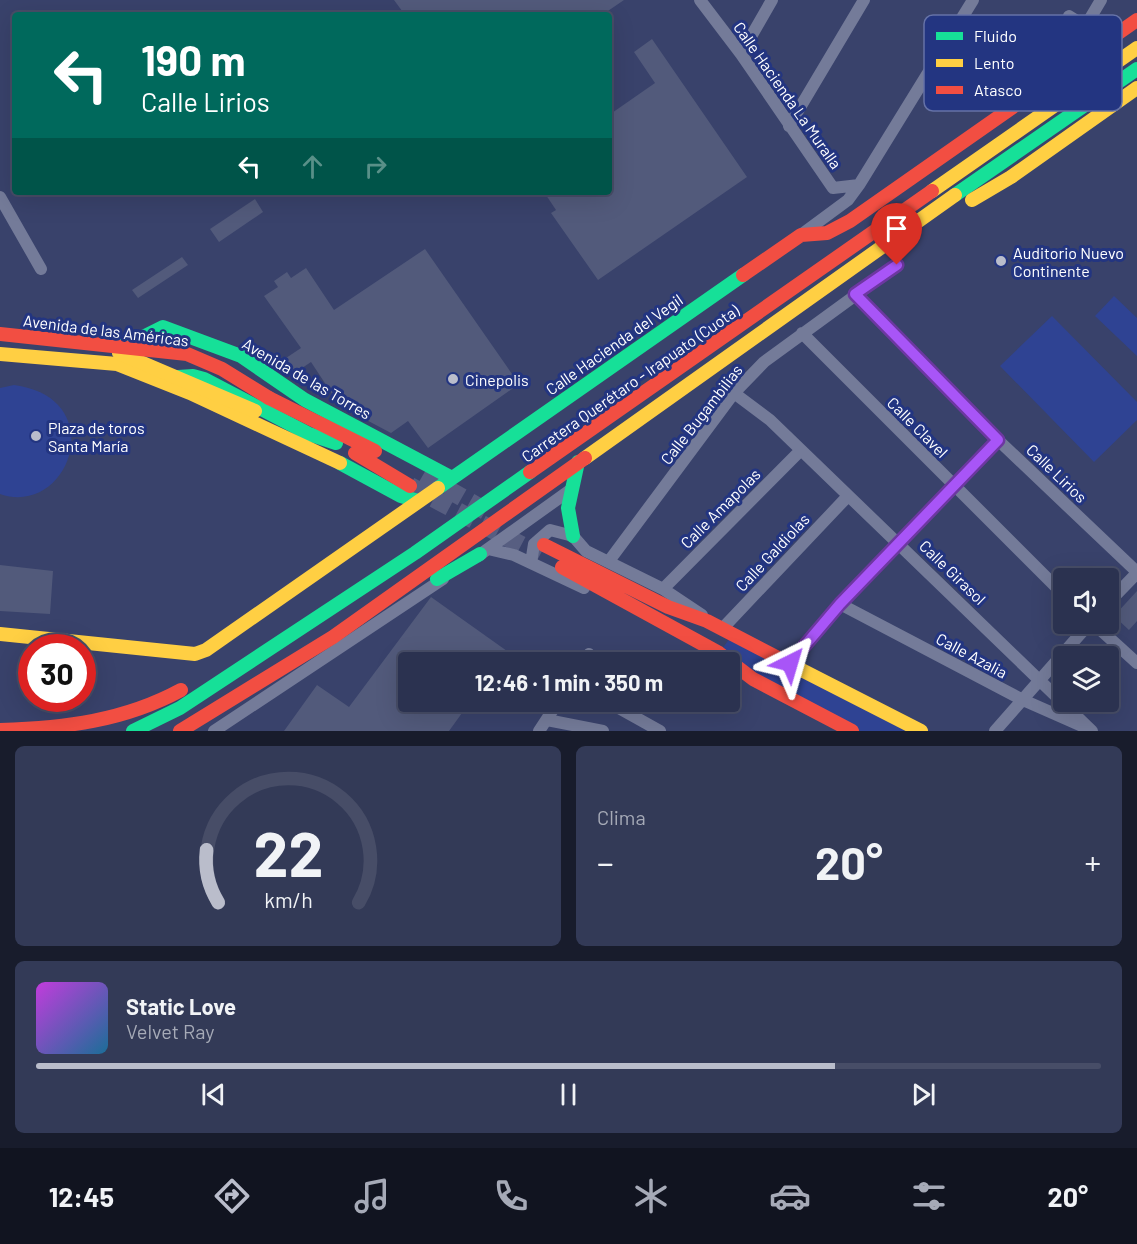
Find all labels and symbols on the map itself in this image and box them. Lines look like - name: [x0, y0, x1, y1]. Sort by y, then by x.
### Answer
- legend: [924, 15, 1122, 111]
- street label: Calle Hacienda La Muralla: [730, 18, 846, 172]
- text: Fluido: [974, 26, 1017, 45]
- text: Lento: [974, 53, 1015, 72]
- text: Atasco: [974, 80, 1022, 99]
- pin: [871, 203, 922, 265]
- place label: Auditorio Nuevo Continente: [1013, 243, 1124, 280]
- marker: Auditorio Nuevo Continente: [994, 254, 1008, 268]
- street label: Calle Hacienda del Vegil: [542, 290, 686, 398]
- street label: Carretera Querétaro - Irapuato (Cuota): [518, 300, 743, 466]
- street label: Avenida de las Américas: [22, 310, 190, 350]
- street label: Avenida de las Torres: [239, 333, 375, 423]
- street label: Calle Bugambilias: [656, 360, 746, 468]
- place label: Cinepolis: [465, 370, 529, 389]
- marker: Cinepolis: [446, 372, 460, 386]
- street label: Calle Clavel: [884, 393, 952, 461]
- place label: Plaza de toros Santa María: [48, 418, 145, 455]
- marker: Plaza de toros Santa María: [29, 429, 43, 443]
- street label: Calle Lirios: [1023, 440, 1091, 506]
- street label: Calle Amapolas: [676, 464, 764, 552]
- street label: Calle Galdiolas: [731, 509, 813, 595]
- street label: Calle Girasol: [916, 536, 990, 608]
- street label: Calle Azalia: [933, 628, 1011, 682]
- position arrow: [758, 631, 822, 695]
- speed limit sign: 30: [18, 634, 96, 712]

